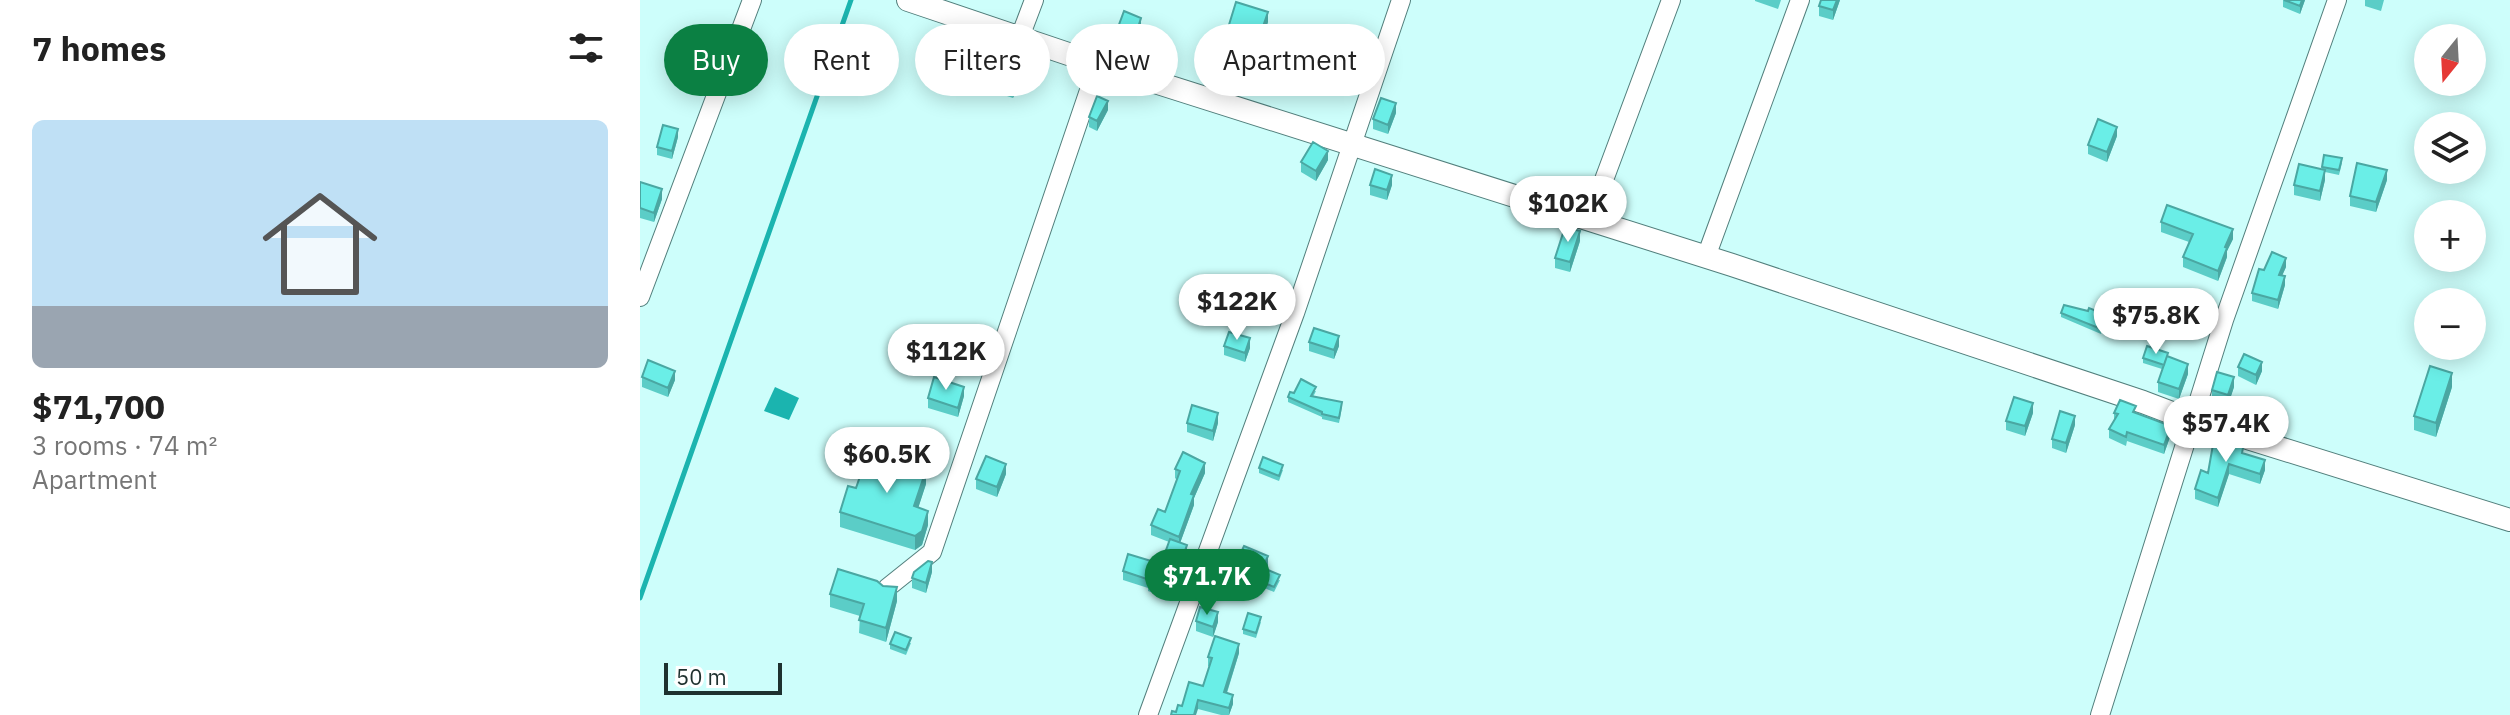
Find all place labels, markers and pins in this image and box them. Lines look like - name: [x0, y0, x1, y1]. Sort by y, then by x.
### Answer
- pin: $102K: [1512, 176, 1624, 244]
- pin: $122K: [1181, 274, 1293, 342]
- pin: $75.8K: [2091, 288, 2221, 356]
- pin: $112K: [890, 324, 1002, 392]
- pin: $57.4K: [2161, 396, 2291, 464]
- pin: $60.5K: [822, 427, 952, 495]
- pin: $71.7K: [1142, 549, 1272, 617]

